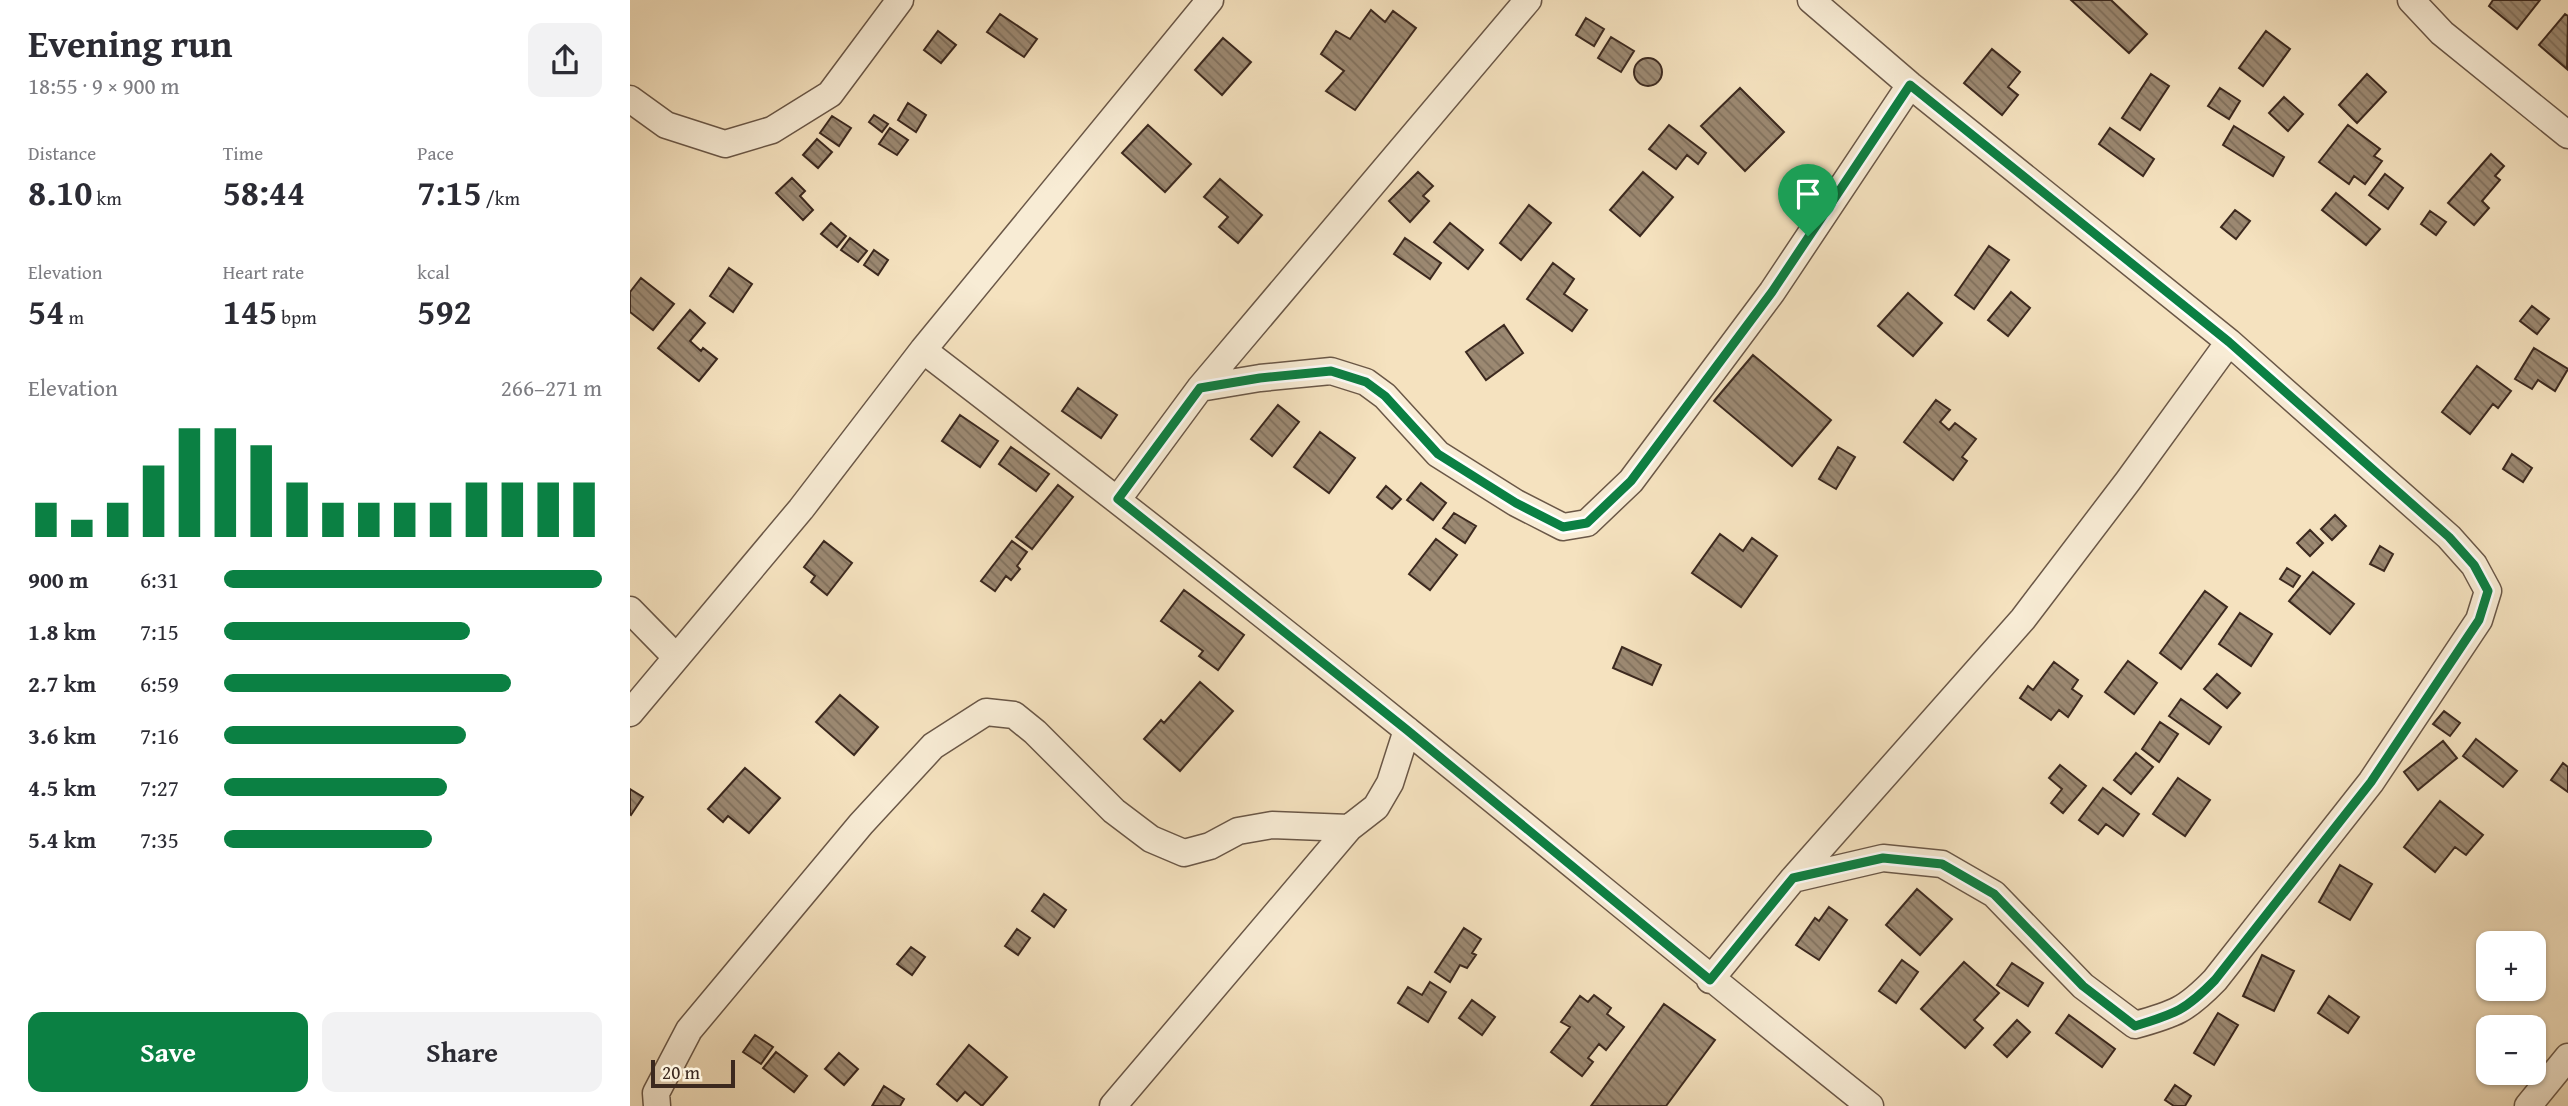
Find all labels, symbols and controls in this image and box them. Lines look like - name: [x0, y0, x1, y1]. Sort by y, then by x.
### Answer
- text: Evening run: [28, 15, 232, 71]
- button: share: [528, 23, 602, 97]
- text: 18:55 · 9 × 900 m: [28, 69, 180, 102]
- text: Distance: [28, 139, 96, 167]
- text: Time: [223, 139, 263, 167]
- text: Pace: [417, 139, 454, 167]
- pin: [1778, 164, 1838, 236]
- text: 8.10: [28, 167, 92, 218]
- text: 58:44: [223, 167, 305, 218]
- text: 7:15: [417, 167, 482, 218]
- icon: arrive: [1789, 175, 1827, 213]
- text: km: [92, 184, 122, 212]
- text: /km: [482, 184, 520, 212]
- text: Elevation: [28, 258, 102, 286]
- text: Heart rate: [223, 258, 304, 286]
- text: kcal: [417, 258, 450, 286]
- text: 54: [28, 286, 64, 337]
- text: 145: [223, 286, 277, 337]
- text: 592: [417, 286, 472, 337]
- text: m: [64, 303, 84, 331]
- text: bpm: [277, 303, 317, 331]
- text: Elevation: [28, 371, 118, 404]
- text: 266–271 m: [501, 371, 602, 404]
- text: 900 m: [28, 563, 89, 596]
- text: 6:31: [140, 563, 179, 596]
- text: 1.8 km: [28, 615, 96, 648]
- text: 7:15: [140, 615, 179, 648]
- text: 2.7 km: [28, 667, 96, 700]
- text: 6:59: [140, 667, 179, 700]
- text: 3.6 km: [28, 719, 96, 752]
- text: 7:16: [140, 719, 179, 752]
- text: 4.5 km: [28, 771, 96, 804]
- text: 7:27: [140, 771, 179, 804]
- text: 5.4 km: [28, 823, 96, 856]
- text: 7:35: [140, 823, 179, 856]
- map controls: [2476, 931, 2546, 1085]
- button: +: [2476, 931, 2546, 1001]
- button: Save: [28, 1012, 308, 1092]
- button: Share: [322, 1012, 602, 1092]
- button: −: [2476, 1015, 2546, 1085]
- scale bar: [651, 1057, 735, 1089]
- text: 20 m: [662, 1058, 700, 1086]

